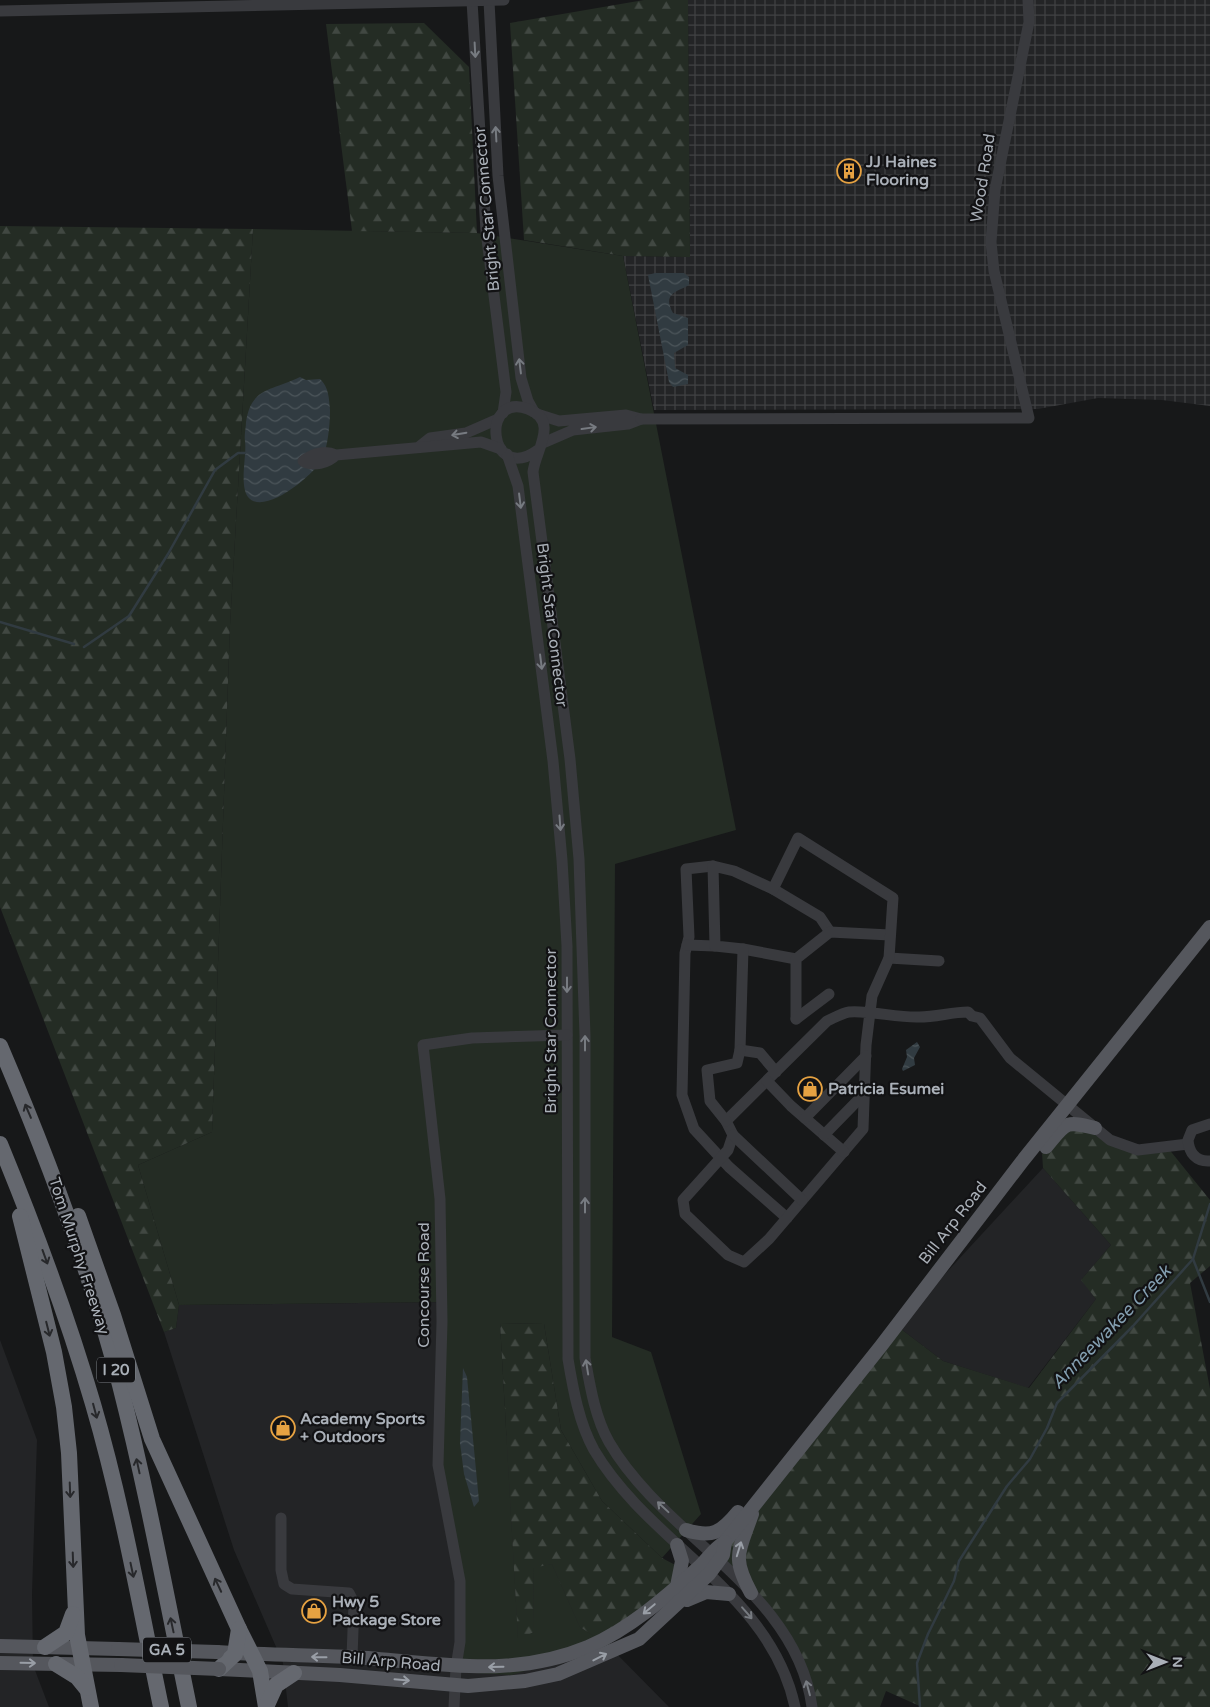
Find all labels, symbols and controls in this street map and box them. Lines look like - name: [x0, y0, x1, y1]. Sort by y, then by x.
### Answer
- one-way arrow: [470, 42, 479, 58]
- street label: Bright Star Connector: [470, 125, 504, 292]
- one-way arrow: [491, 127, 500, 143]
- street label: Wood Road: [966, 132, 1000, 224]
- place label: JJ Haines Flooring: [865, 152, 937, 190]
- building icon: JJ Haines Flooring: [836, 158, 862, 184]
- one-way arrow: [515, 358, 525, 374]
- one-way arrow: [580, 423, 596, 433]
- one-way arrow: [451, 429, 467, 439]
- one-way arrow: [515, 492, 525, 508]
- street label: Bright Star Connector: [532, 542, 572, 709]
- one-way arrow: [536, 653, 546, 669]
- one-way arrow: [555, 815, 564, 831]
- street label: Bright Star Connector: [541, 947, 561, 1114]
- one-way arrow: [562, 977, 572, 993]
- one-way arrow: [580, 1035, 589, 1051]
- shop icon: Patricia Esumei: [797, 1076, 823, 1102]
- place label: Patricia Esumei: [828, 1079, 944, 1099]
- one-way arrow: [22, 1104, 32, 1119]
- street label: Tom Murphy Freeway: [44, 1175, 114, 1338]
- street label: Bill Arp Road: [914, 1178, 992, 1268]
- one-way arrow: [580, 1197, 590, 1214]
- street label: Concourse Road: [414, 1222, 434, 1348]
- one-way arrow: [41, 1249, 50, 1264]
- water label: Anneewakee Creek: [1046, 1260, 1177, 1394]
- one-way arrow: [44, 1321, 54, 1337]
- road number: I 20: [97, 1358, 135, 1382]
- one-way arrow: [581, 1360, 591, 1376]
- one-way arrow: [91, 1403, 100, 1419]
- place label: Academy Sports + Outdoors: [300, 1409, 426, 1447]
- shop icon: Academy Sports + Outdoors: [270, 1415, 296, 1441]
- one-way arrow: [133, 1458, 142, 1474]
- one-way arrow: [66, 1481, 75, 1497]
- one-way arrow: [656, 1501, 669, 1513]
- one-way arrow: [735, 1541, 745, 1557]
- one-way arrow: [68, 1552, 78, 1568]
- one-way arrow: [128, 1561, 137, 1577]
- one-way arrow: [213, 1578, 223, 1593]
- place label: Hwy 5 Package Store: [332, 1592, 441, 1630]
- shop icon: Hwy 5 Package Store: [301, 1598, 327, 1624]
- one-way arrow: [643, 1604, 656, 1615]
- one-way arrow: [741, 1606, 752, 1619]
- one-way arrow: [166, 1617, 176, 1633]
- north arrow: [1140, 1637, 1190, 1687]
- road number: GA 5: [143, 1638, 191, 1662]
- street label: Bill Arp Road: [341, 1648, 441, 1676]
- one-way arrow: [311, 1652, 327, 1661]
- one-way arrow: [593, 1652, 608, 1662]
- text: N: [1169, 1656, 1186, 1668]
- one-way arrow: [20, 1658, 36, 1668]
- one-way arrow: [488, 1662, 504, 1672]
- one-way arrow: [394, 1676, 410, 1685]
- one-way arrow: [803, 1680, 812, 1696]

